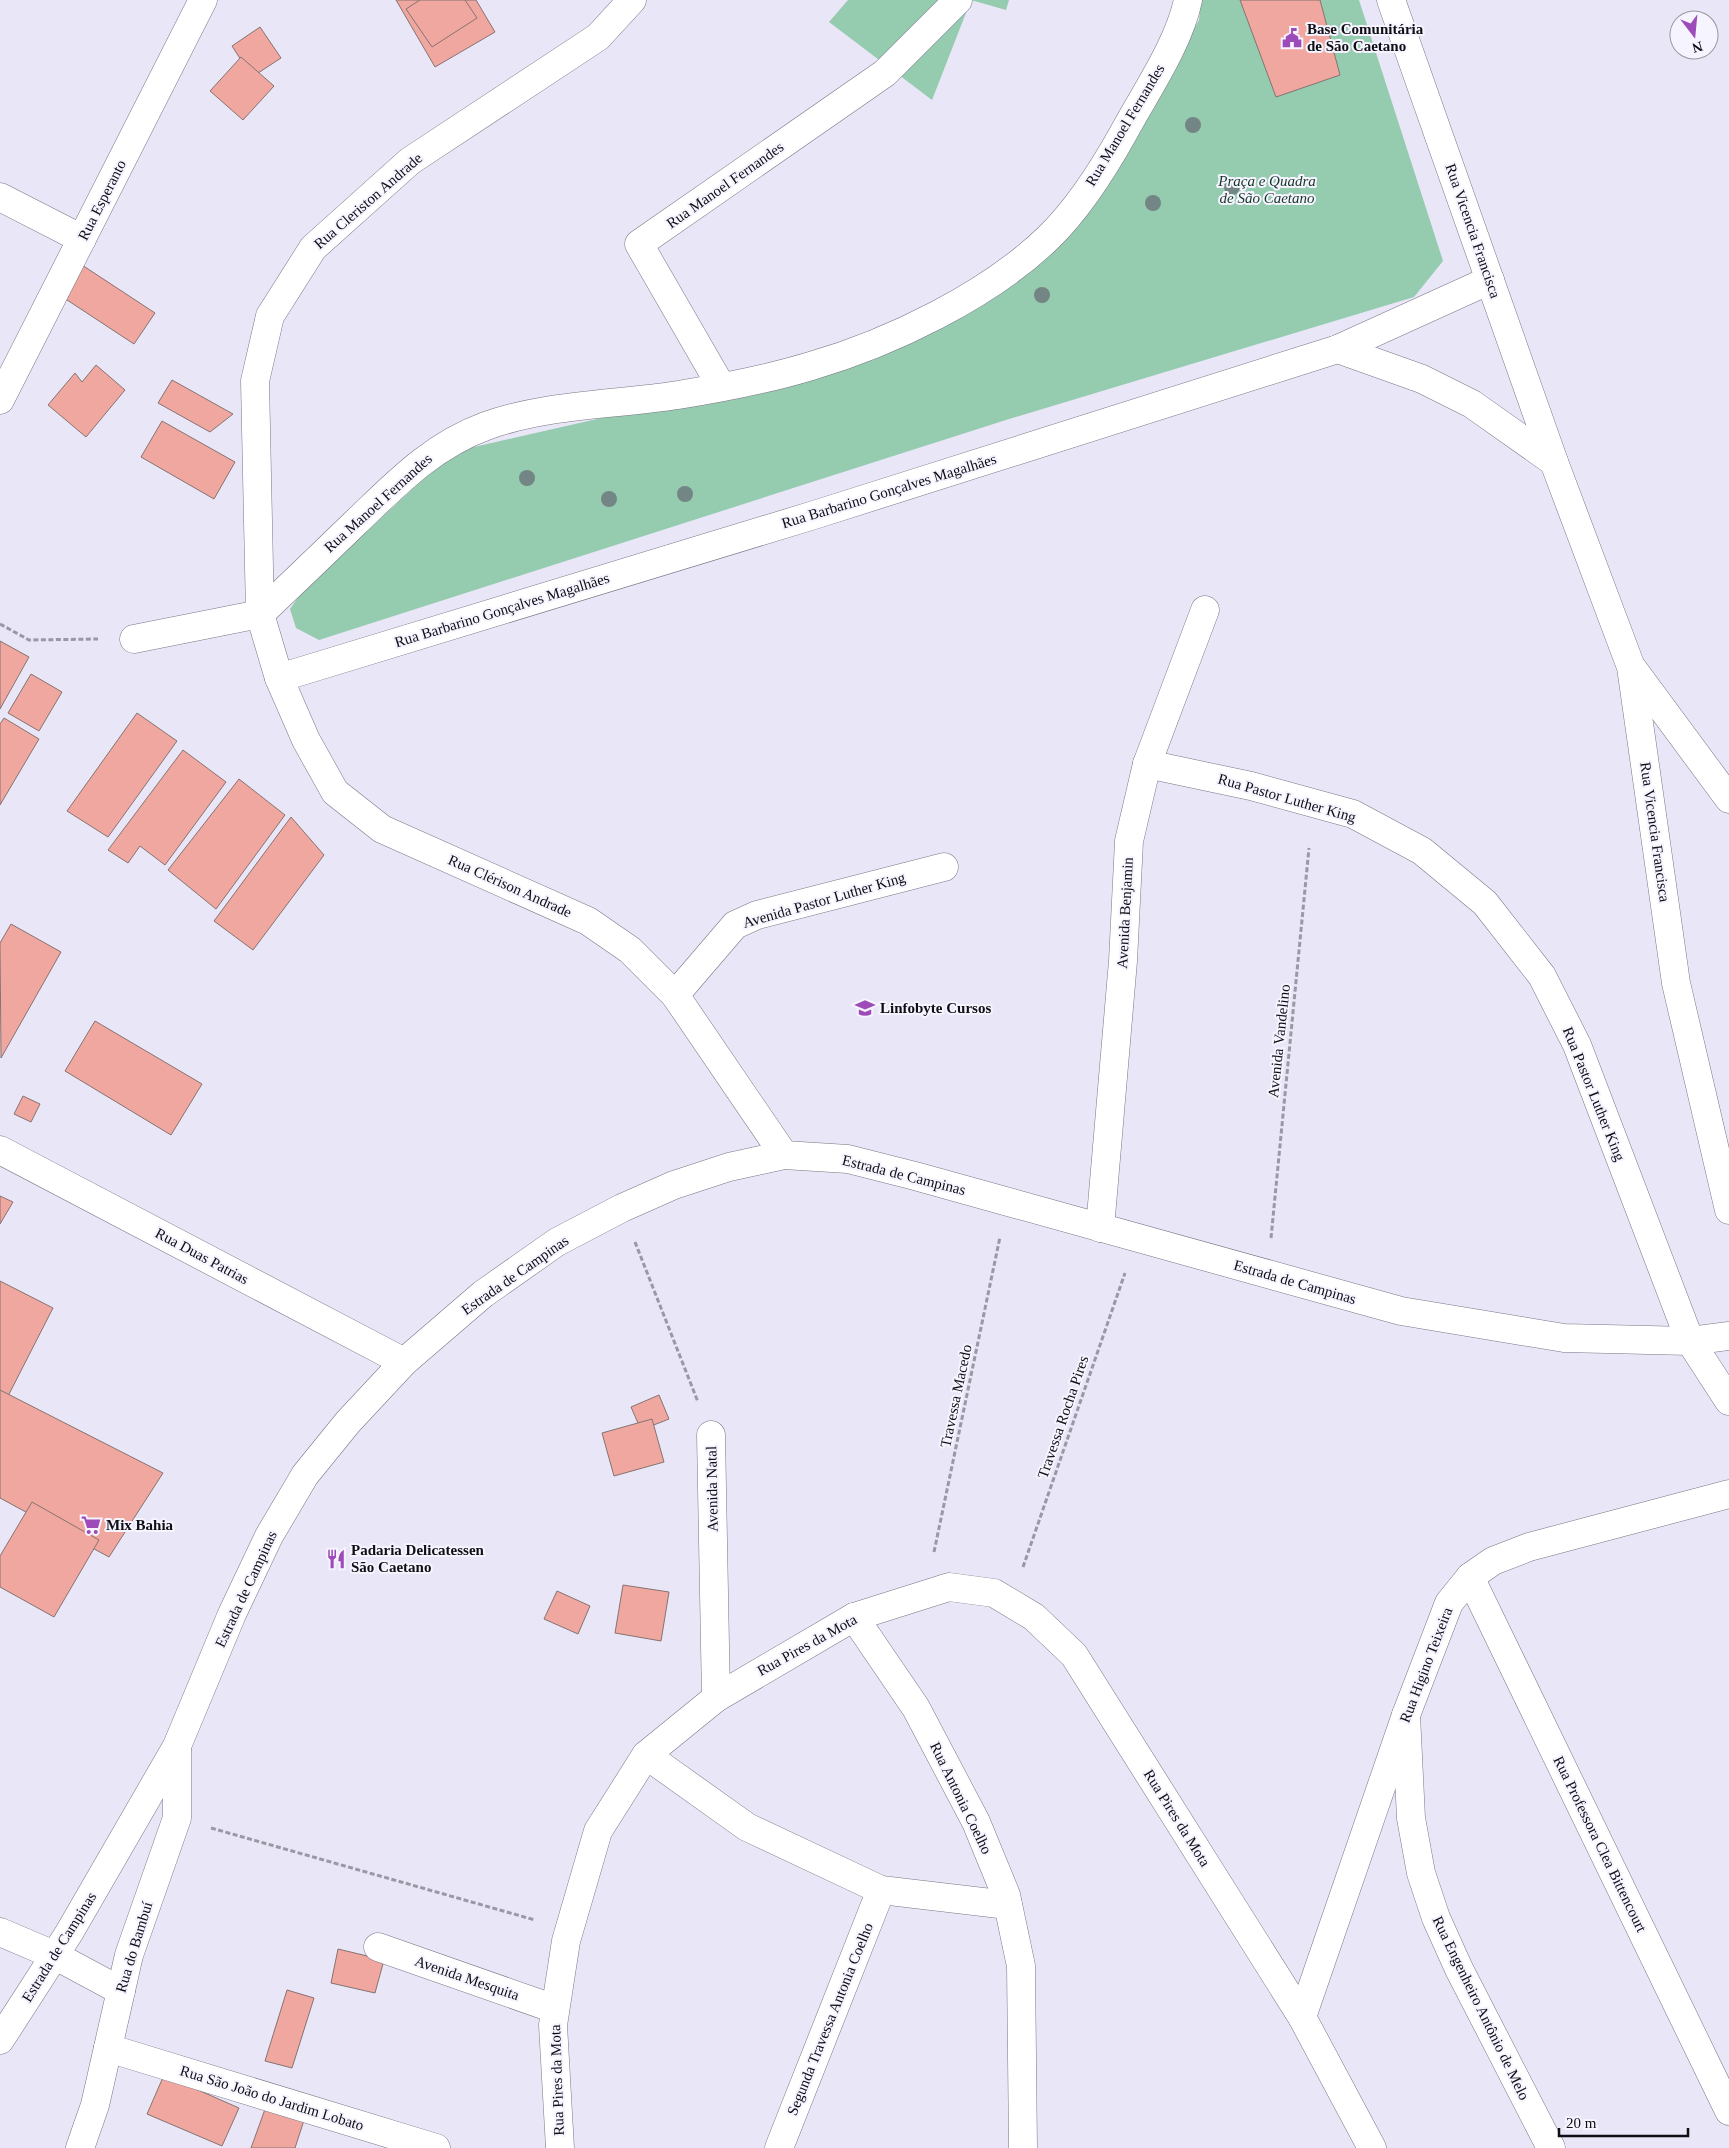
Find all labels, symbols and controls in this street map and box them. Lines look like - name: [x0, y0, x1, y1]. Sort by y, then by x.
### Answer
- north arrow: [1669, 10, 1719, 60]
- place label: Base Comunitária de São Caetano: [1307, 21, 1424, 54]
- public building icon: Base Comunitária de São Caetano: [1281, 27, 1303, 49]
- text: N: [1691, 38, 1704, 56]
- street label: Rua Manoel Fernandes: [1082, 61, 1168, 189]
- street label: Rua Manoel Fernandes: [663, 138, 787, 231]
- street label: Rua Cleriston Andrade: [311, 150, 425, 252]
- street label: Rua Esperanto: [75, 157, 129, 243]
- street label: Rua Vicencia Francisca: [1442, 162, 1504, 301]
- park label: Praça e Quadra de São Caetano: [1217, 173, 1316, 206]
- street label: Rua Manoel Fernandes: [321, 450, 435, 555]
- street label: Rua Barbarino Gonçalves Magalhães: [780, 451, 998, 531]
- street label: Rua Barbarino Gonçalves Magalhães: [393, 570, 611, 650]
- street label: Rua Vicencia Francisca: [1637, 761, 1673, 903]
- street label: Rua Pastor Luther King: [1216, 771, 1358, 826]
- street label: Rua Clérison Andrade: [446, 852, 574, 921]
- street label: Avenida Benjamin: [1114, 856, 1136, 969]
- street label: Avenida Pastor Luther King: [741, 869, 908, 931]
- street label: Avenida Vandelino: [1265, 983, 1293, 1099]
- school or university icon: Linfobyte Cursos: [854, 997, 876, 1019]
- place label: Linfobyte Cursos: [880, 1000, 991, 1016]
- street label: Rua Pastor Luther King: [1560, 1025, 1628, 1164]
- street label: Estrada de Campinas: [841, 1152, 968, 1198]
- street label: Rua Duas Patrias: [153, 1225, 252, 1287]
- street label: Estrada de Campinas: [459, 1232, 572, 1318]
- street label: Estrada de Campinas: [1232, 1257, 1358, 1307]
- street label: Travessa Macedo: [937, 1343, 975, 1449]
- street label: Travessa Rocha Pires: [1035, 1353, 1092, 1480]
- street label: Avenida Natal: [703, 1446, 721, 1532]
- supermarket icon: Mix Bahia: [80, 1514, 102, 1536]
- place label: Mix Bahia: [106, 1517, 174, 1533]
- street label: Estrada de Campinas: [212, 1528, 280, 1650]
- place label: Padaria Delicatessen São Caetano: [351, 1542, 485, 1575]
- restaurant icon: Padaria Delicatessen São Caetano: [325, 1548, 347, 1570]
- street label: Rua Higino Teixeira: [1397, 1605, 1455, 1725]
- street label: Rua Pires da Mota: [754, 1611, 860, 1679]
- street label: Rua Antonia Coelho: [927, 1739, 995, 1857]
- street label: Rua Professora Clea Bittencourt: [1550, 1753, 1650, 1935]
- street label: Rua Pires da Mota: [1141, 1767, 1213, 1870]
- street label: Estrada de Campinas: [19, 1889, 99, 2005]
- street label: Rua do Bambuí: [113, 1900, 155, 1994]
- street label: Rua Engenheiro Antônio de Melo: [1429, 1914, 1533, 2102]
- street label: Segunda Travessa Antonia Coelho: [784, 1920, 876, 2118]
- street label: Avenida Mesquita: [413, 1953, 522, 2003]
- street label: Rua Pires da Mota: [547, 2024, 567, 2136]
- street label: Rua São João do Jardim Lobato: [178, 2062, 366, 2134]
- scale bar: [1559, 2106, 1688, 2138]
- text: 20 m: [1566, 2115, 1597, 2131]

